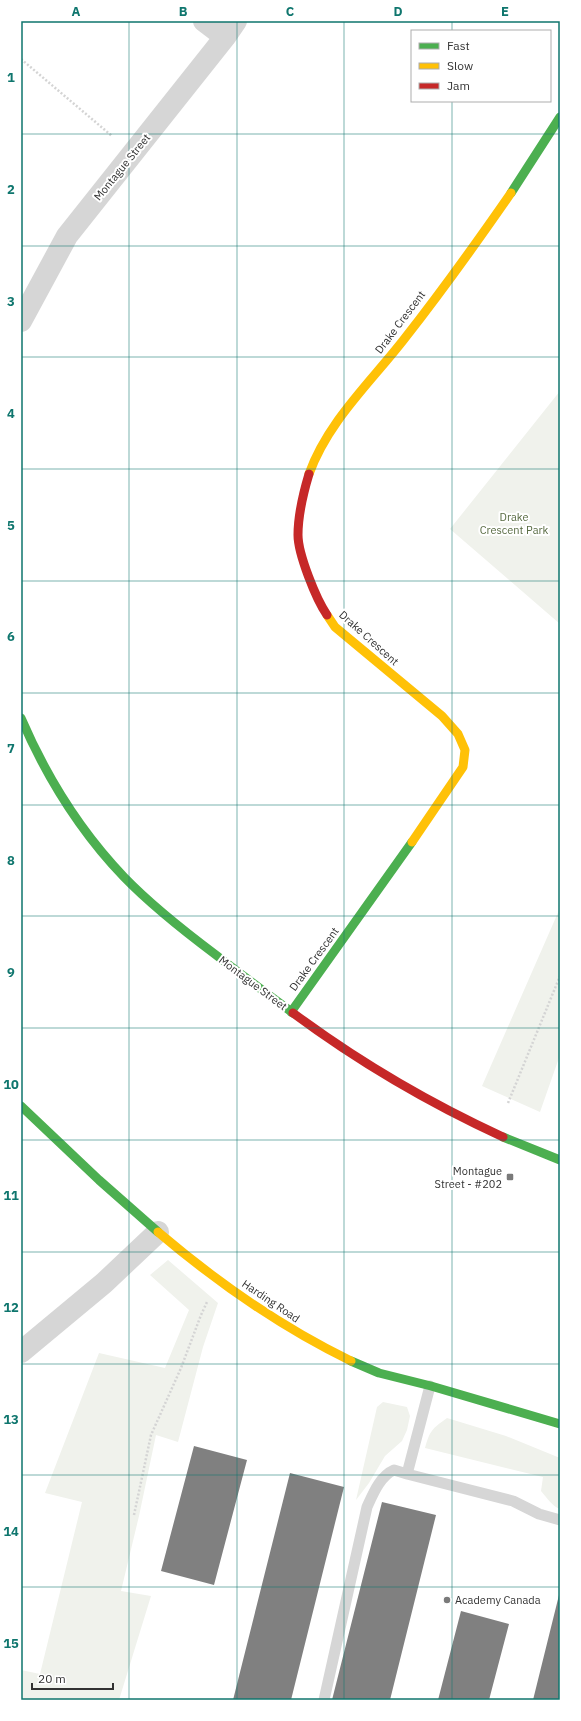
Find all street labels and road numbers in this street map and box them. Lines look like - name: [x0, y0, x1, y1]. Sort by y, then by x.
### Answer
- street label: Montague Street: [91, 131, 153, 203]
- street label: Drake Crescent: [372, 288, 428, 356]
- street label: Drake Crescent: [336, 608, 402, 668]
- street label: Drake Crescent: [286, 924, 342, 994]
- street label: Montague Street: [216, 953, 290, 1013]
- street label: Harding Road: [239, 1277, 303, 1325]

